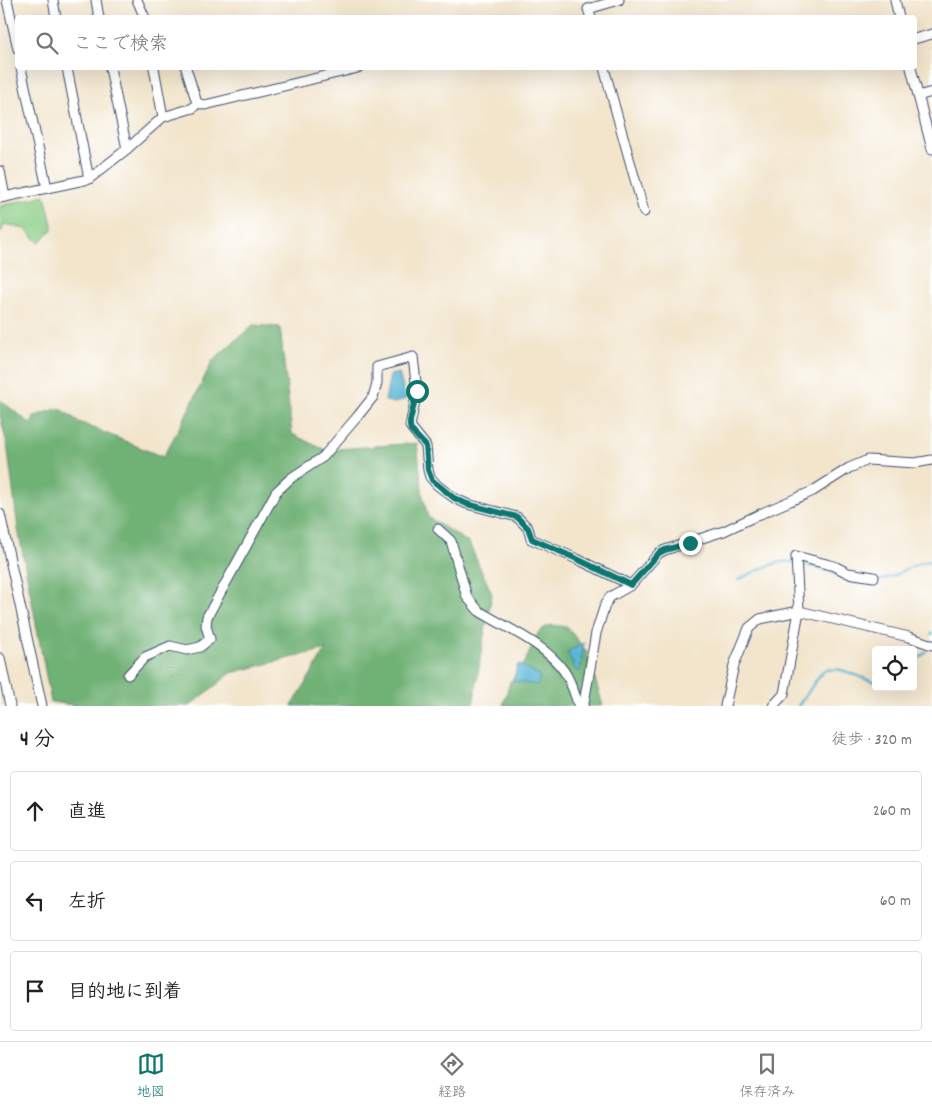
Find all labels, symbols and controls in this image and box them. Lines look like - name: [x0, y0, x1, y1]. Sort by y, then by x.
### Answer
- search box: [15, 15, 917, 70]
- icon: search: [33, 29, 61, 57]
- text: ここで検索: [73, 32, 168, 59]
- route start: [406, 380, 429, 403]
- route end: [679, 532, 702, 555]
- map controls: [872, 646, 917, 691]
- button: locate: [872, 646, 917, 691]
- text: 4 分: [20, 726, 55, 756]
- text: 徒歩 · 320 m: [832, 729, 912, 752]
- icon: ahead: [21, 797, 49, 825]
- text: 直進: [68, 800, 106, 827]
- text: 260 m: [873, 800, 911, 823]
- icon: left: [21, 887, 49, 915]
- text: 左折: [68, 890, 106, 917]
- text: 60 m: [880, 890, 911, 913]
- icon: arrive: [21, 977, 49, 1005]
- text: 目的地に到着: [68, 980, 182, 1007]
- tab: 地図: [137, 1050, 165, 1103]
- tab: 経路: [438, 1050, 466, 1103]
- tab: 保存済み: [739, 1050, 795, 1103]

